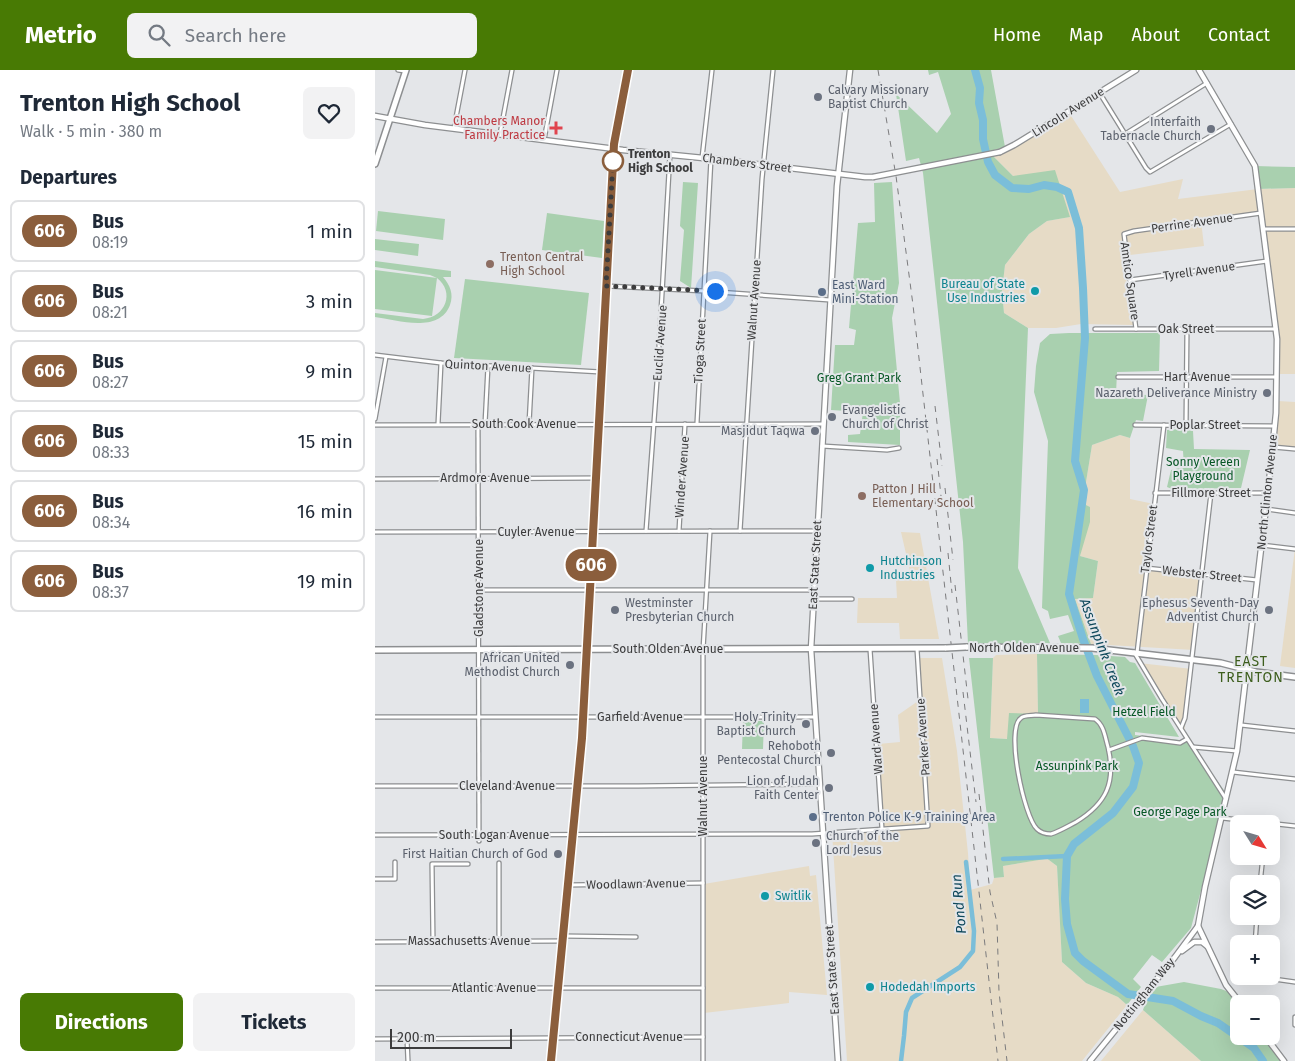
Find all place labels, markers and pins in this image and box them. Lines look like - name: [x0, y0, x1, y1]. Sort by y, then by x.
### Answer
- place label: Calvary Missionary Baptist Church: [828, 83, 929, 111]
- marker: Calvary Missionary Baptist Church: [812, 91, 824, 103]
- place label: Chambers Manor Family Practice: [453, 114, 545, 142]
- place label: Interfaith Tabernacle Church: [1100, 115, 1201, 143]
- marker: Chambers Manor Family Practice: [549, 121, 563, 135]
- marker: Interfaith Tabernacle Church: [1205, 123, 1217, 135]
- place label: Trenton High School: [628, 147, 693, 175]
- marker: Trenton High School: [602, 150, 624, 172]
- place label: Trenton Central High School: [500, 250, 584, 278]
- marker: Trenton Central High School: [484, 258, 496, 270]
- place label: Bureau of State Use Industries: [941, 277, 1025, 305]
- place label: East Ward Mini-Station: [832, 278, 899, 306]
- marker: Bureau of State Use Industries: [1029, 285, 1041, 297]
- marker: East Ward Mini-Station: [816, 286, 828, 298]
- place label: Nazareth Deliverance Ministry: [1095, 386, 1257, 400]
- marker: Nazareth Deliverance Ministry: [1261, 387, 1273, 399]
- place label: Evangelistic Church of Christ: [842, 403, 929, 431]
- marker: Evangelistic Church of Christ: [826, 411, 838, 423]
- place label: Masjidut Taqwa: [721, 424, 805, 438]
- marker: Masjidut Taqwa: [809, 425, 821, 437]
- place label: Patton J Hill Elementary School: [872, 482, 974, 510]
- marker: Patton J Hill Elementary School: [856, 490, 868, 502]
- place label: Hutchinson Industries: [880, 554, 942, 582]
- marker: Hutchinson Industries: [864, 562, 876, 574]
- place label: Westminster Presbyterian Church: [625, 596, 734, 624]
- place label: Ephesus Seventh-Day Adventist Church: [1142, 596, 1259, 624]
- marker: Westminster Presbyterian Church: [609, 604, 621, 616]
- marker: Ephesus Seventh-Day Adventist Church: [1263, 604, 1275, 616]
- place label: African United Methodist Church: [464, 651, 560, 679]
- marker: African United Methodist Church: [564, 659, 576, 671]
- place label: Holy Trinity Baptist Church: [717, 710, 796, 738]
- marker: Holy Trinity Baptist Church: [800, 718, 812, 730]
- place label: Rehoboth Pentecostal Church: [717, 739, 821, 767]
- marker: Rehoboth Pentecostal Church: [825, 747, 837, 759]
- place label: Lion of Judah Faith Center: [747, 774, 819, 802]
- marker: Lion of Judah Faith Center: [823, 782, 835, 794]
- place label: Trenton Police K-9 Training Area: [823, 810, 996, 824]
- marker: Trenton Police K-9 Training Area: [807, 811, 819, 823]
- place label: Church of the Lord Jesus: [826, 829, 899, 857]
- marker: Church of the Lord Jesus: [810, 837, 822, 849]
- place label: First Haitian Church of God: [402, 847, 548, 861]
- marker: First Haitian Church of God: [552, 848, 564, 860]
- place label: Switlik: [775, 889, 812, 903]
- marker: Switlik: [759, 890, 771, 902]
- place label: Hodedah Imports: [880, 980, 976, 994]
- marker: Hodedah Imports: [864, 981, 876, 993]

